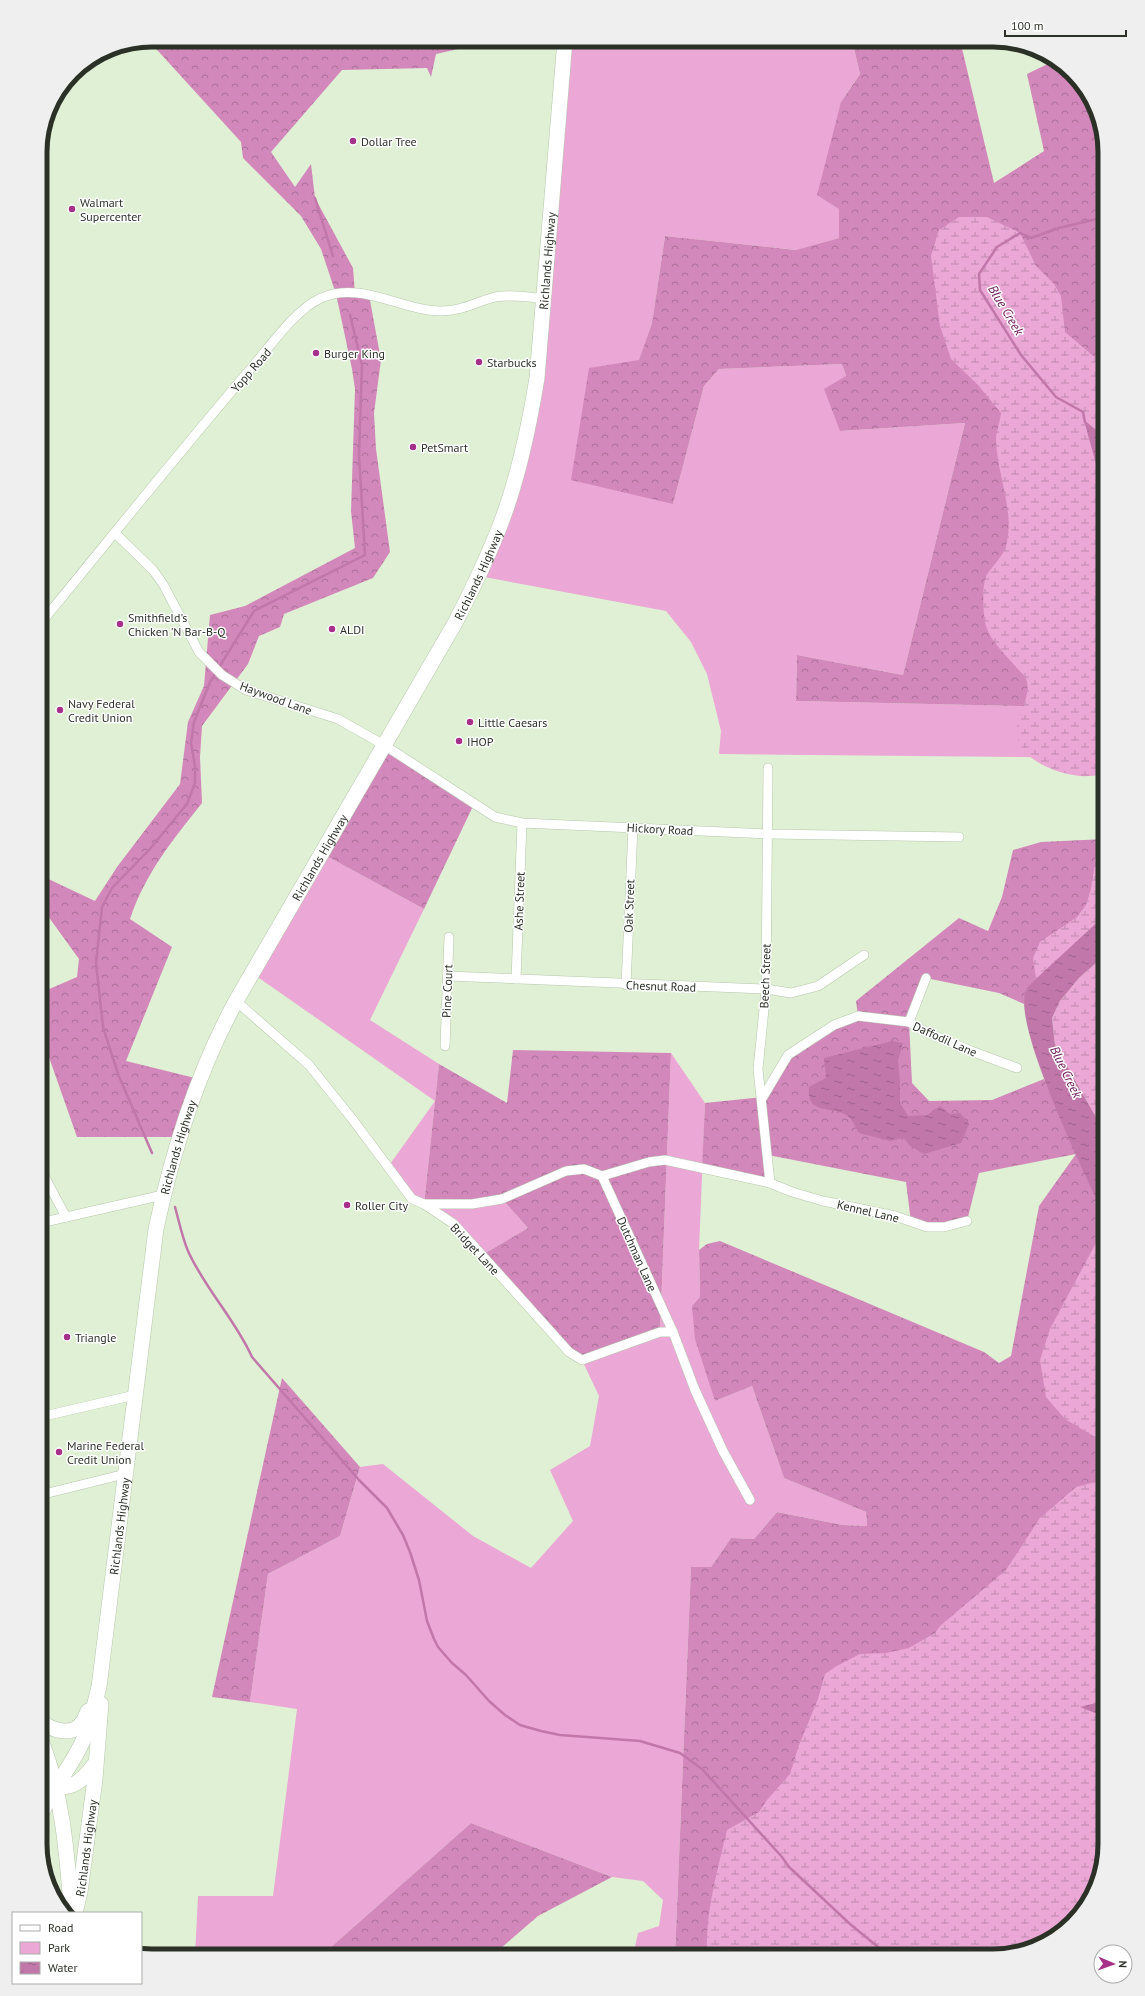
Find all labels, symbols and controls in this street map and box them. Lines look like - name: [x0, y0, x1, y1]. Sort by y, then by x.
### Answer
- scale bar: [1005, 12, 1126, 38]
- text: 100 m: [1011, 18, 1044, 33]
- place label: Dollar Tree: [361, 134, 417, 149]
- marker: Dollar Tree: [348, 136, 358, 146]
- place label: Walmart Supercenter: [80, 195, 141, 224]
- marker: Walmart Supercenter: [67, 204, 77, 214]
- street label: Richlands Highway: [535, 211, 558, 310]
- water label: Blue Creek: [984, 282, 1028, 339]
- street label: Yopp Road: [228, 345, 274, 395]
- place label: Burger King: [324, 346, 385, 361]
- marker: Burger King: [311, 348, 321, 358]
- place label: Starbucks: [487, 355, 537, 370]
- marker: Starbucks: [474, 357, 484, 367]
- place label: PetSmart: [421, 440, 468, 455]
- marker: PetSmart: [408, 442, 418, 452]
- street label: Richlands Highway: [450, 527, 505, 622]
- place label: Smithfield's Chicken 'N Bar-B-Q: [128, 610, 226, 639]
- marker: Smithfield's Chicken 'N Bar-B-Q: [115, 619, 125, 629]
- place label: ALDI: [340, 622, 365, 637]
- marker: ALDI: [327, 624, 337, 634]
- street label: Haywood Lane: [238, 678, 314, 718]
- place label: Navy Federal Credit Union: [68, 696, 135, 725]
- marker: Navy Federal Credit Union: [55, 705, 65, 715]
- place label: Little Caesars: [478, 715, 547, 730]
- marker: Little Caesars: [465, 717, 475, 727]
- place label: IHOP: [467, 734, 494, 749]
- marker: IHOP: [454, 736, 464, 746]
- street label: Richlands Highway: [288, 811, 351, 903]
- street label: Hickory Road: [626, 820, 694, 838]
- street label: Ashe Street: [510, 871, 528, 931]
- street label: Oak Street: [621, 879, 637, 933]
- street label: Beech Street: [756, 943, 774, 1009]
- street label: Pine Court: [439, 964, 455, 1018]
- street label: Chesnut Road: [626, 977, 696, 995]
- street label: Daffodil Lane: [911, 1018, 979, 1060]
- water label: Blue Creek: [1046, 1043, 1086, 1102]
- street label: Richlands Highway: [157, 1097, 199, 1196]
- street label: Kennel Lane: [835, 1197, 901, 1225]
- place label: Roller City: [355, 1198, 409, 1213]
- marker: Roller City: [342, 1200, 352, 1210]
- street label: Dutchman Lane: [614, 1214, 660, 1294]
- street label: Bridget Lane: [447, 1220, 503, 1278]
- place label: Triangle: [75, 1330, 116, 1345]
- marker: Triangle: [62, 1332, 72, 1342]
- place label: Marine Federal Credit Union: [67, 1438, 144, 1467]
- marker: Marine Federal Credit Union: [54, 1447, 64, 1457]
- street label: Richlands Highway: [106, 1476, 133, 1576]
- street label: Richlands Highway: [72, 1798, 100, 1898]
- legend: [12, 1912, 142, 1984]
- text: Road: [48, 1920, 73, 1935]
- text: Park: [48, 1940, 70, 1955]
- north arrow: [1093, 1944, 1133, 1984]
- text: Water: [48, 1960, 78, 1975]
- text: N: [1116, 1960, 1130, 1968]

